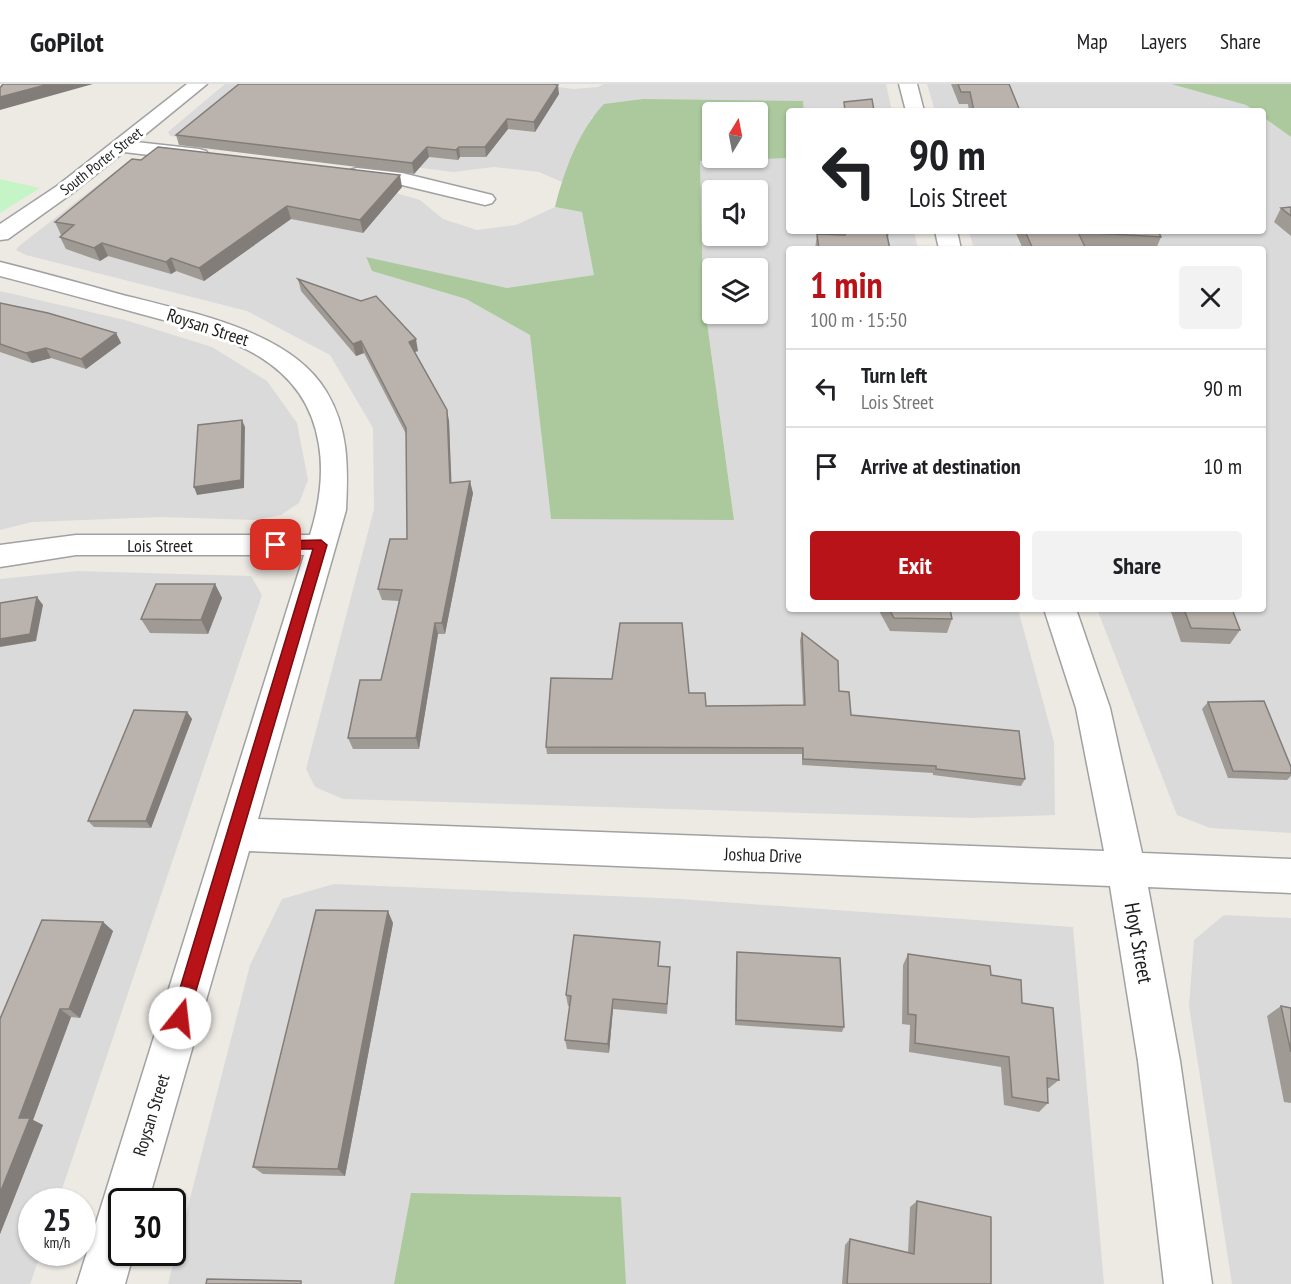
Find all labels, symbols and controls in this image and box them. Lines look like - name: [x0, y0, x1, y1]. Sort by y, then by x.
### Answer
- text: GoPilot: [30, 23, 104, 60]
- text: Map: [1077, 28, 1108, 55]
- text: Layers: [1141, 28, 1187, 55]
- text: Share: [1220, 28, 1261, 55]
- north arrow: [702, 102, 768, 168]
- map controls: [702, 102, 768, 324]
- street label: South Porter Street: [56, 123, 146, 199]
- text: 90 m: [909, 127, 986, 182]
- icon: left: [810, 132, 888, 210]
- button: sound: [702, 180, 768, 246]
- text: Lois Street: [909, 180, 1007, 214]
- button: layers: [702, 258, 768, 324]
- text: 1 min: [810, 261, 883, 308]
- button: close: [1179, 266, 1242, 329]
- street label: Roysan Street: [164, 303, 252, 351]
- text: 100 m · 15:50: [810, 307, 907, 333]
- text: Turn left: [861, 361, 927, 389]
- icon: left: [810, 372, 843, 405]
- text: 90 m: [1203, 374, 1242, 402]
- text: Lois Street: [861, 389, 934, 415]
- icon: arrive: [810, 450, 843, 483]
- text: Arrive at destination: [861, 452, 1021, 480]
- text: 10 m: [1203, 452, 1242, 480]
- pin: [250, 519, 301, 570]
- icon: arrive: [259, 528, 292, 561]
- button: Exit: [810, 531, 1020, 600]
- button: Share: [1032, 531, 1242, 600]
- street label: Lois Street: [127, 534, 193, 557]
- street label: Joshua Drive: [723, 842, 802, 868]
- street label: Hoyt Street: [1119, 900, 1159, 986]
- position arrow: [148, 986, 212, 1050]
- street label: Roysan Street: [128, 1071, 174, 1159]
- speed limit sign: 30: [108, 1188, 186, 1266]
- text: 25: [43, 1200, 71, 1239]
- text: km/h: [44, 1233, 70, 1252]

